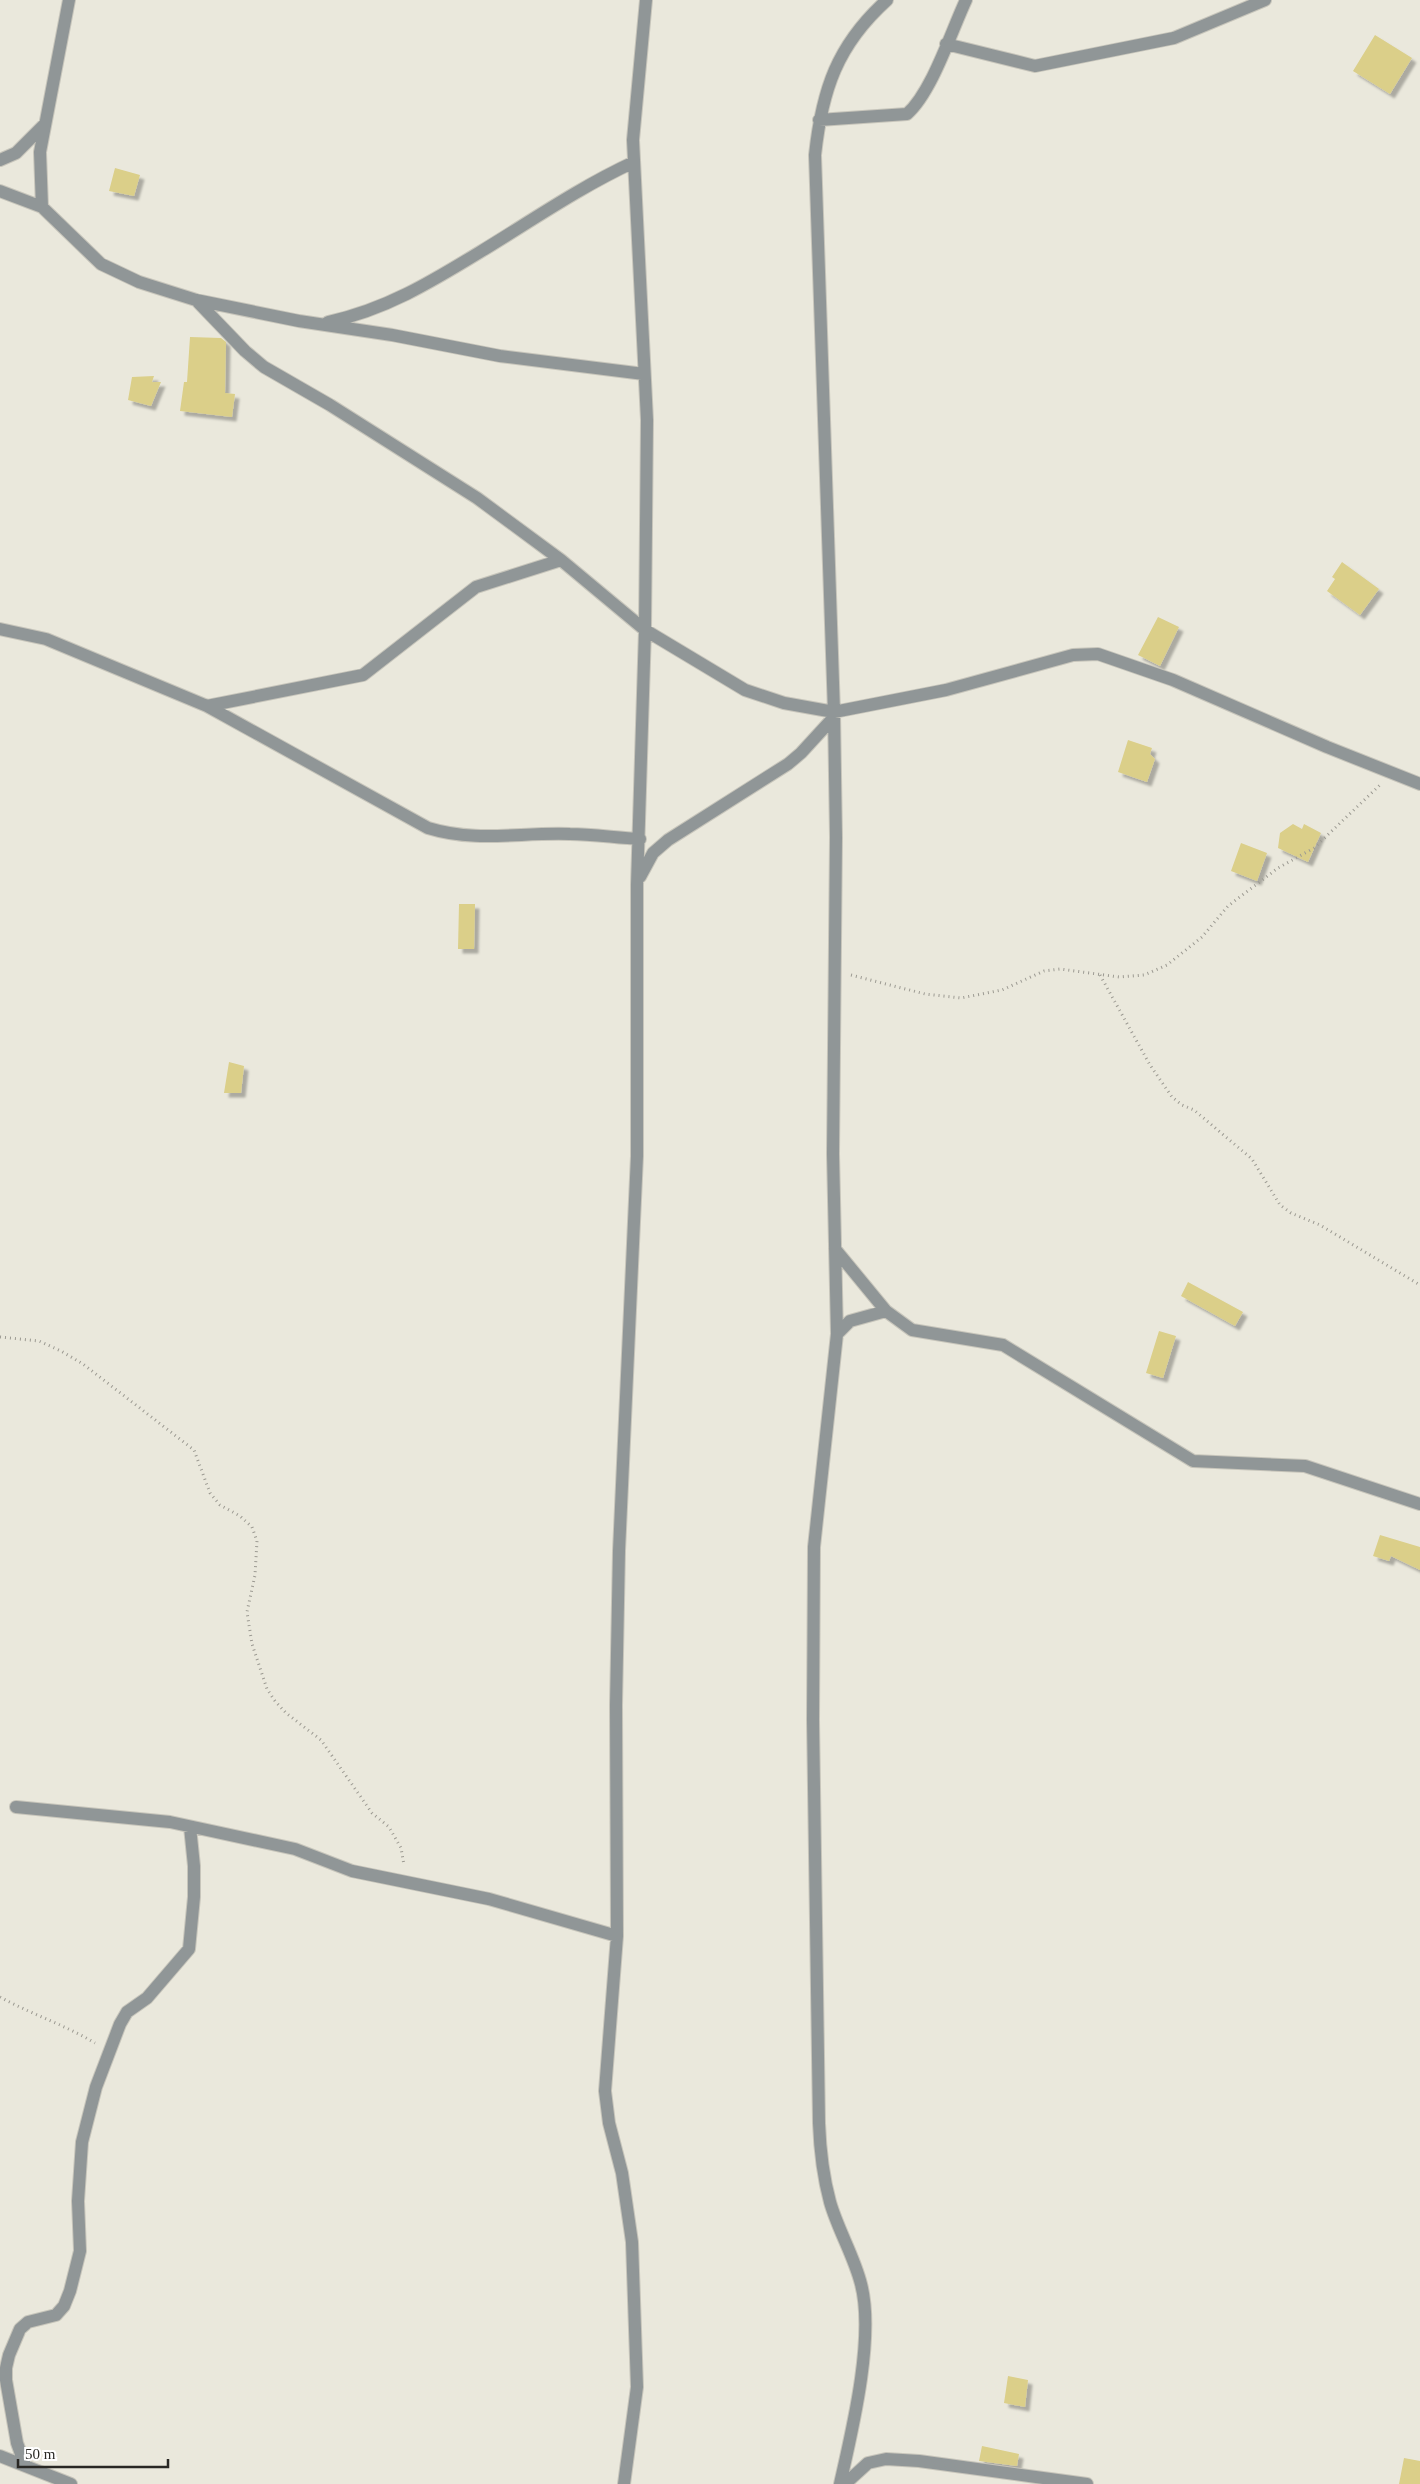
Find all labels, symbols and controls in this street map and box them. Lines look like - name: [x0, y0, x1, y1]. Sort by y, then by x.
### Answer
- scale bar: [18, 2436, 168, 2468]
- text: 50 m: [25, 2446, 56, 2462]

